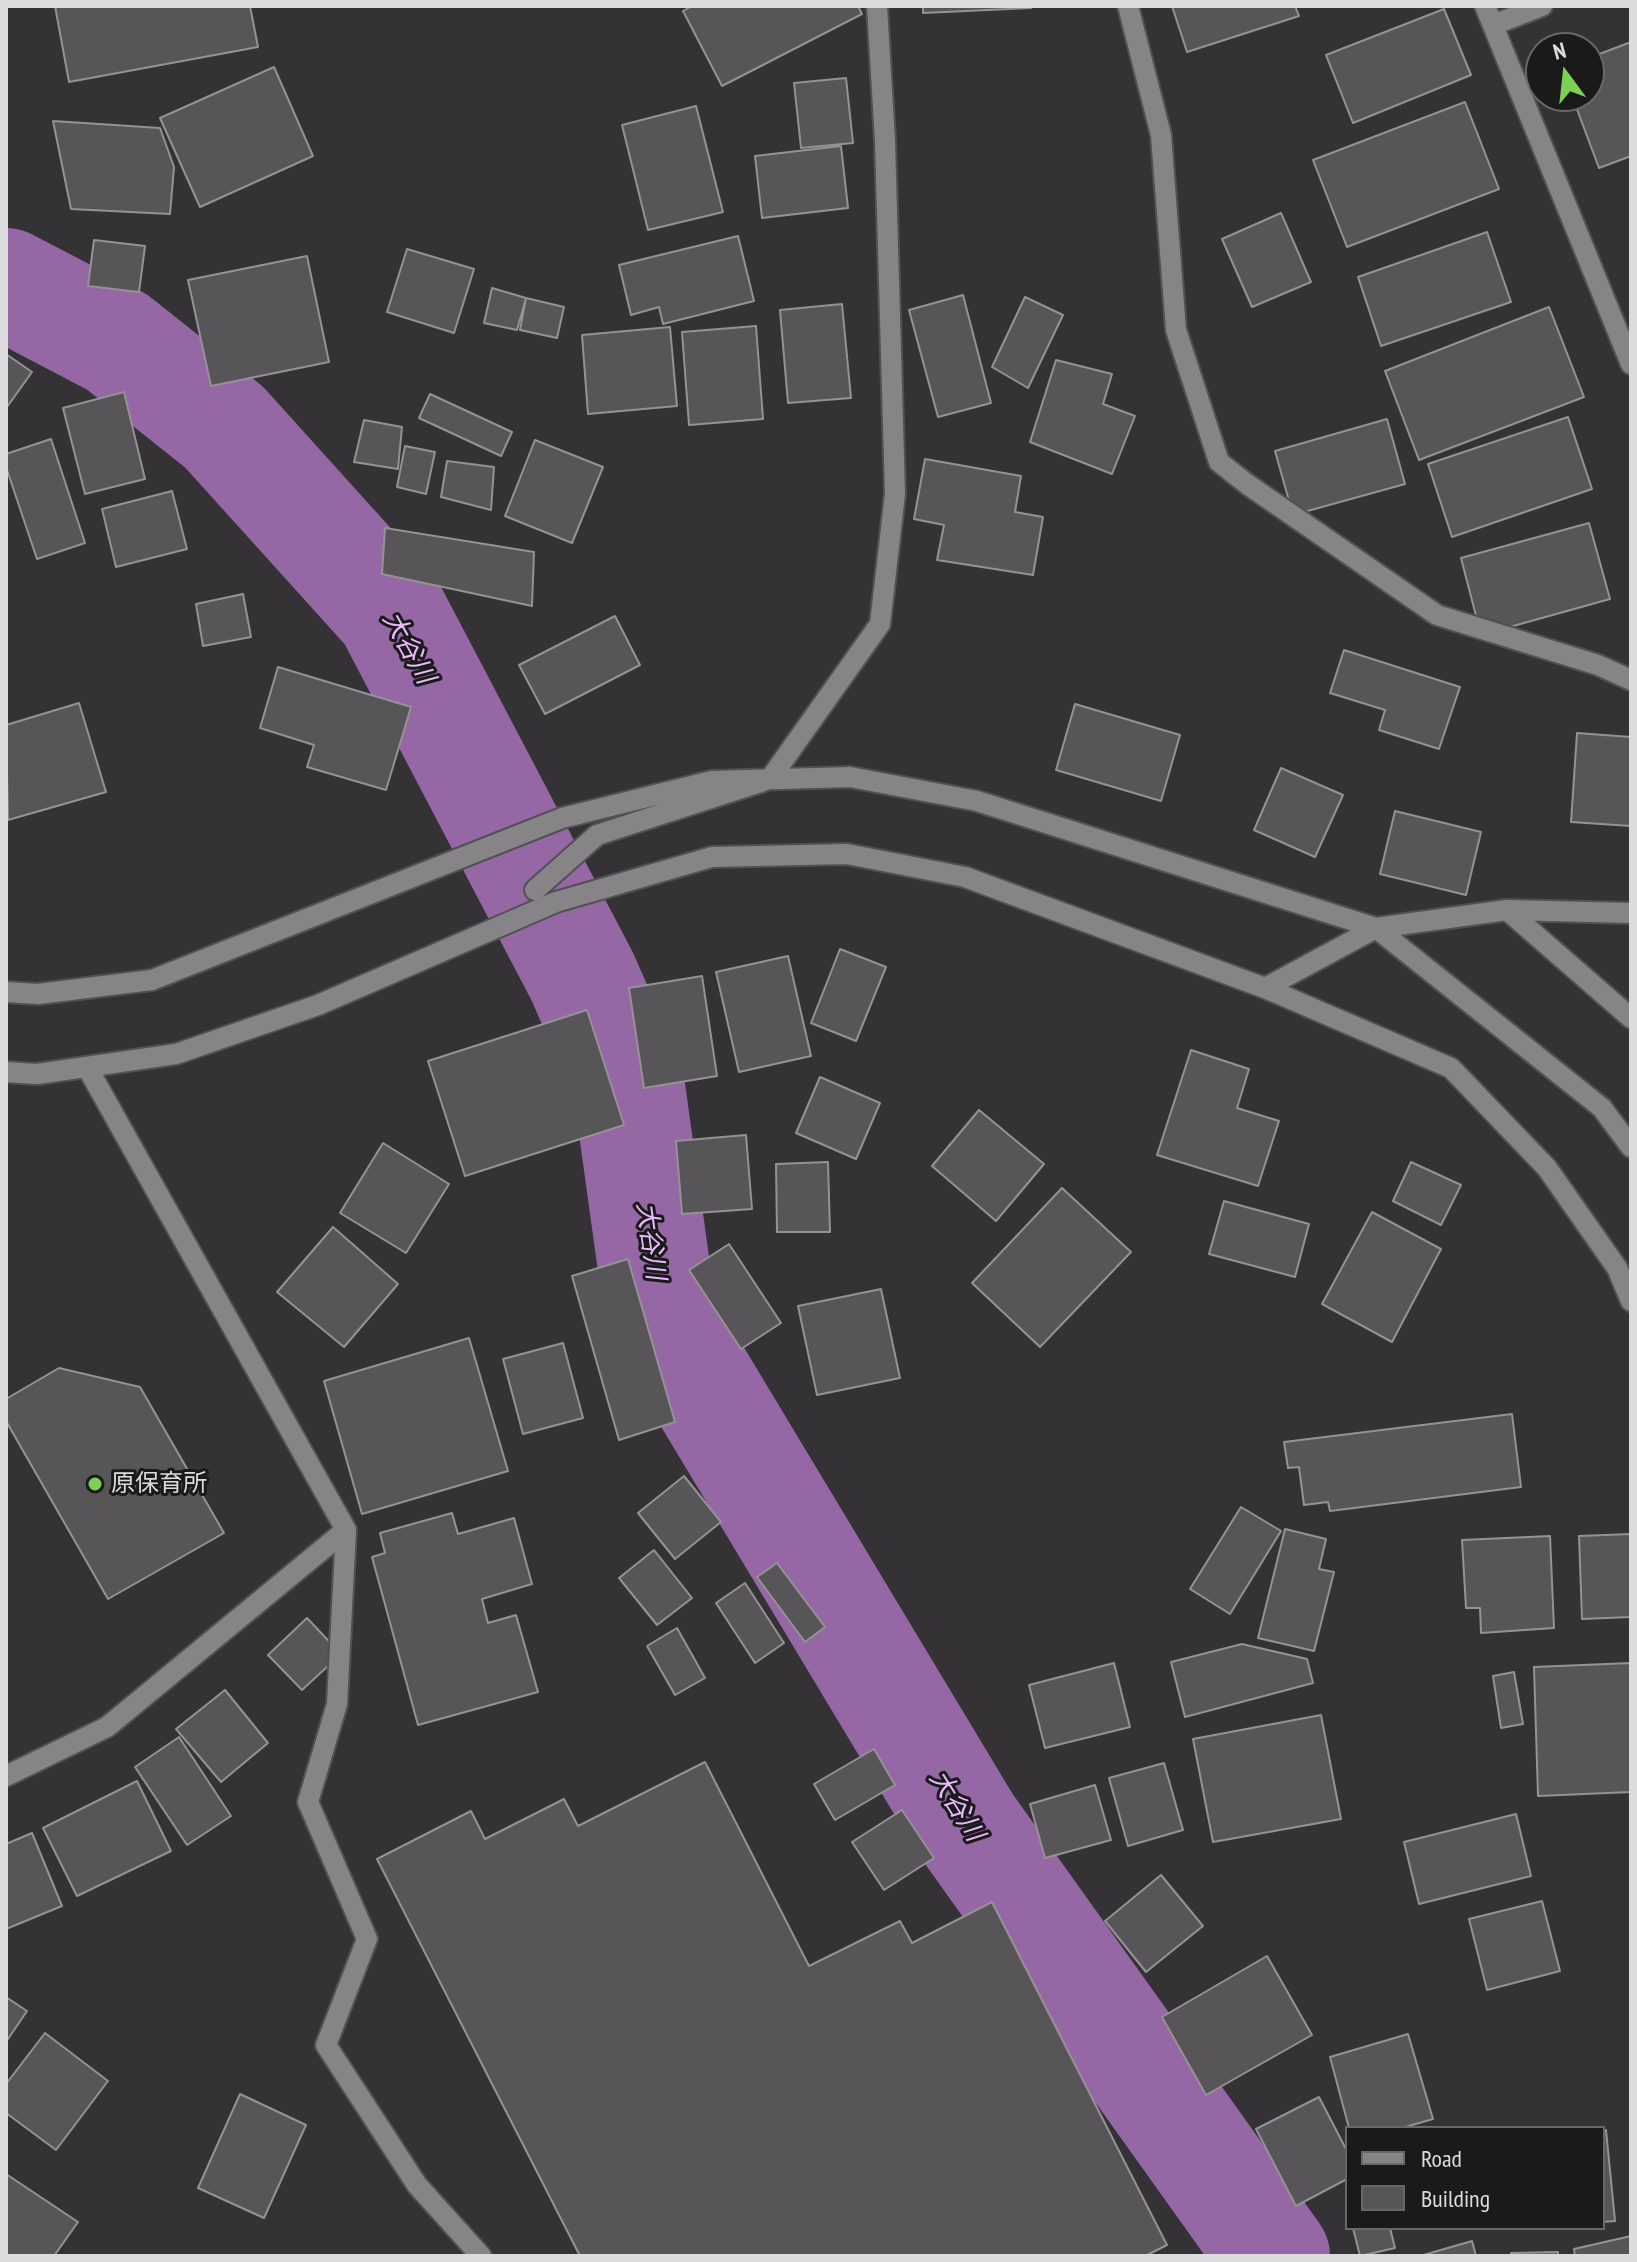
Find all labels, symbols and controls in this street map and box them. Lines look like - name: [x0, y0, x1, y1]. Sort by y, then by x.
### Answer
- north arrow: [1525, 32, 1605, 112]
- text: N: [1550, 36, 1569, 66]
- water label: 大谷川: [375, 606, 441, 690]
- water label: 大谷川: [629, 1200, 671, 1282]
- place label: 原保育所: [111, 1470, 207, 1498]
- marker: 原保育所: [86, 1475, 104, 1493]
- water label: 大谷川: [922, 1765, 990, 1847]
- legend: [1345, 2126, 1605, 2230]
- text: Road: [1421, 2143, 1462, 2174]
- text: Building: [1421, 2183, 1490, 2214]

